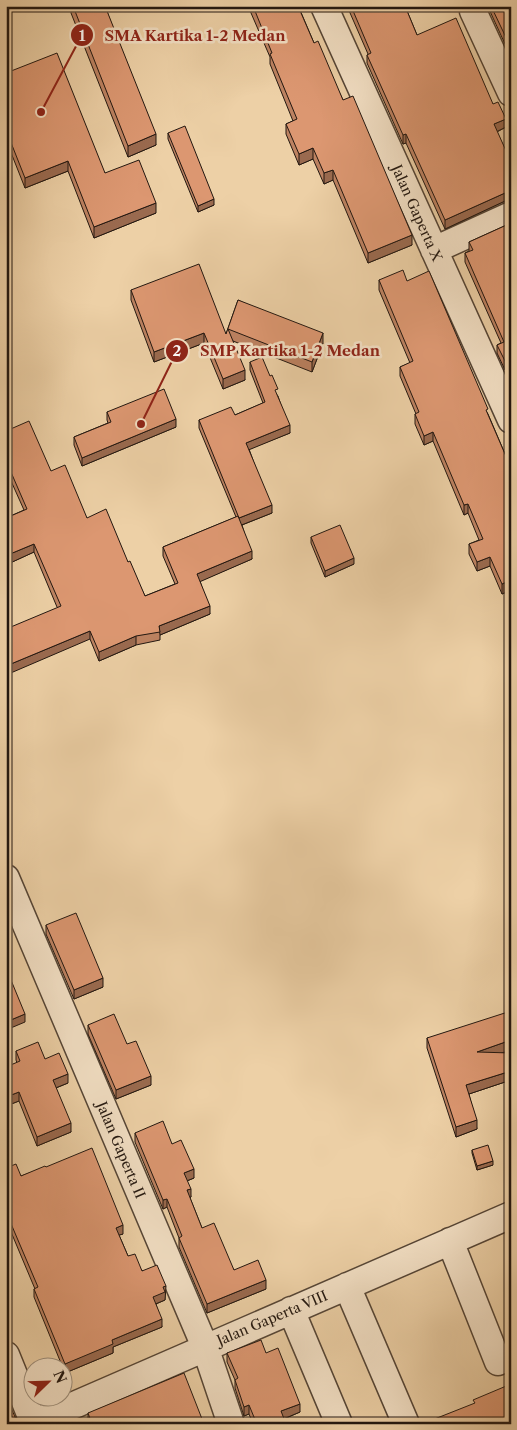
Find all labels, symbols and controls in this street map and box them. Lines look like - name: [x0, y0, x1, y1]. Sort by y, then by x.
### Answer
- callout: SMA Kartika 1-2 Medan: [69, 20, 296, 50]
- text: 1: [79, 26, 86, 45]
- text: SMA Kartika 1-2 Medan: [104, 26, 286, 45]
- street label: Jalan Gaperta X: [387, 160, 447, 265]
- callout: SMP Kartika 1-2 Medan: [165, 336, 390, 366]
- text: 2: [173, 341, 182, 360]
- text: SMP Kartika 1-2 Medan: [200, 341, 381, 360]
- street label: Jalan Gaperta II: [92, 1097, 150, 1201]
- street label: Jalan Gaperta VIII: [212, 1287, 330, 1350]
- north arrow: [22, 1358, 72, 1408]
- text: N: [49, 1368, 71, 1386]

